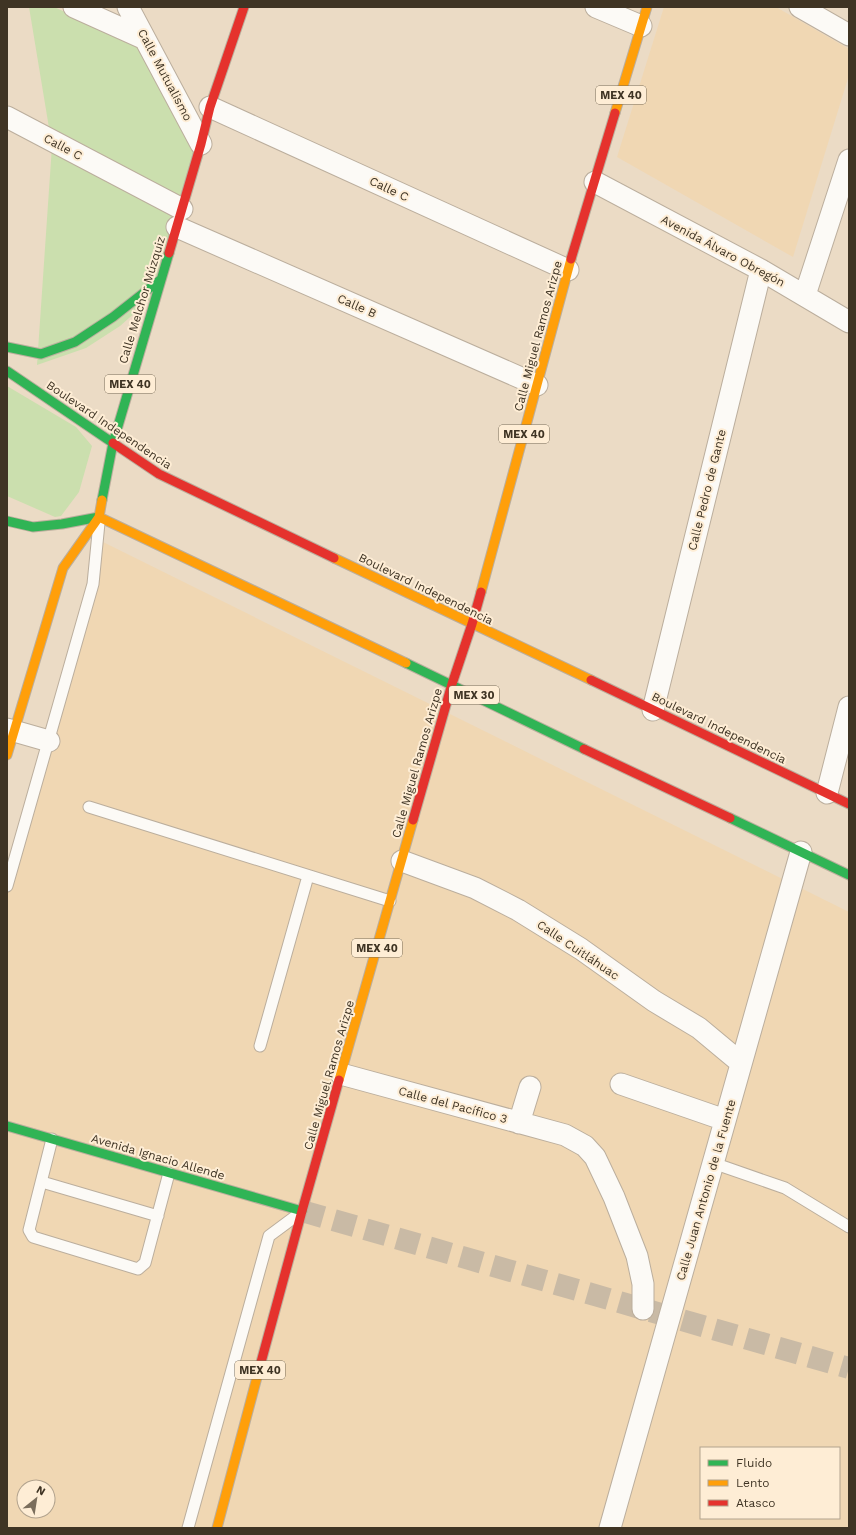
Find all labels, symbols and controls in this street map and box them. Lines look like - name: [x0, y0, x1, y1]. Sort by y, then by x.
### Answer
- street label: Calle Mutualismo: [135, 27, 195, 123]
- road number: MEX 40: [596, 86, 646, 104]
- street label: Calle C: [41, 131, 85, 163]
- street label: Calle C: [367, 174, 411, 204]
- street label: Avenida Álvaro Obregón: [659, 212, 787, 290]
- street label: Calle Melchor Múzquiz: [116, 235, 168, 365]
- street label: Calle Miguel Ramos Arizpe: [511, 259, 565, 413]
- street label: Calle B: [335, 291, 379, 321]
- road number: MEX 40: [105, 375, 155, 393]
- street label: Boulevard Independencia: [44, 378, 174, 472]
- road number: MEX 40: [499, 425, 549, 443]
- street label: Calle Pedro de Gante: [685, 428, 729, 552]
- street label: Boulevard Independencia: [356, 550, 496, 628]
- street label: Calle Miguel Ramos Arizpe: [389, 686, 445, 839]
- road number: MEX 30: [449, 686, 499, 704]
- street label: Boulevard Independencia: [649, 689, 789, 767]
- street label: Calle Cuitláhuac: [534, 917, 622, 983]
- road number: MEX 40: [352, 939, 402, 957]
- street label: Calle Miguel Ramos Arizpe: [301, 998, 357, 1151]
- street label: Calle del Pacífico 3: [397, 1084, 509, 1126]
- street label: Calle Juan Antonio de la Fuente: [673, 1098, 739, 1282]
- street label: Avenida Ignacio Allende: [90, 1131, 226, 1183]
- road number: MEX 40: [235, 1361, 285, 1379]
- legend: [700, 1447, 840, 1519]
- text: Fluido: [736, 1456, 772, 1470]
- text: Lento: [736, 1476, 770, 1490]
- north arrow: [16, 1479, 56, 1519]
- text: N: [34, 1483, 48, 1498]
- text: Atasco: [736, 1496, 776, 1510]

